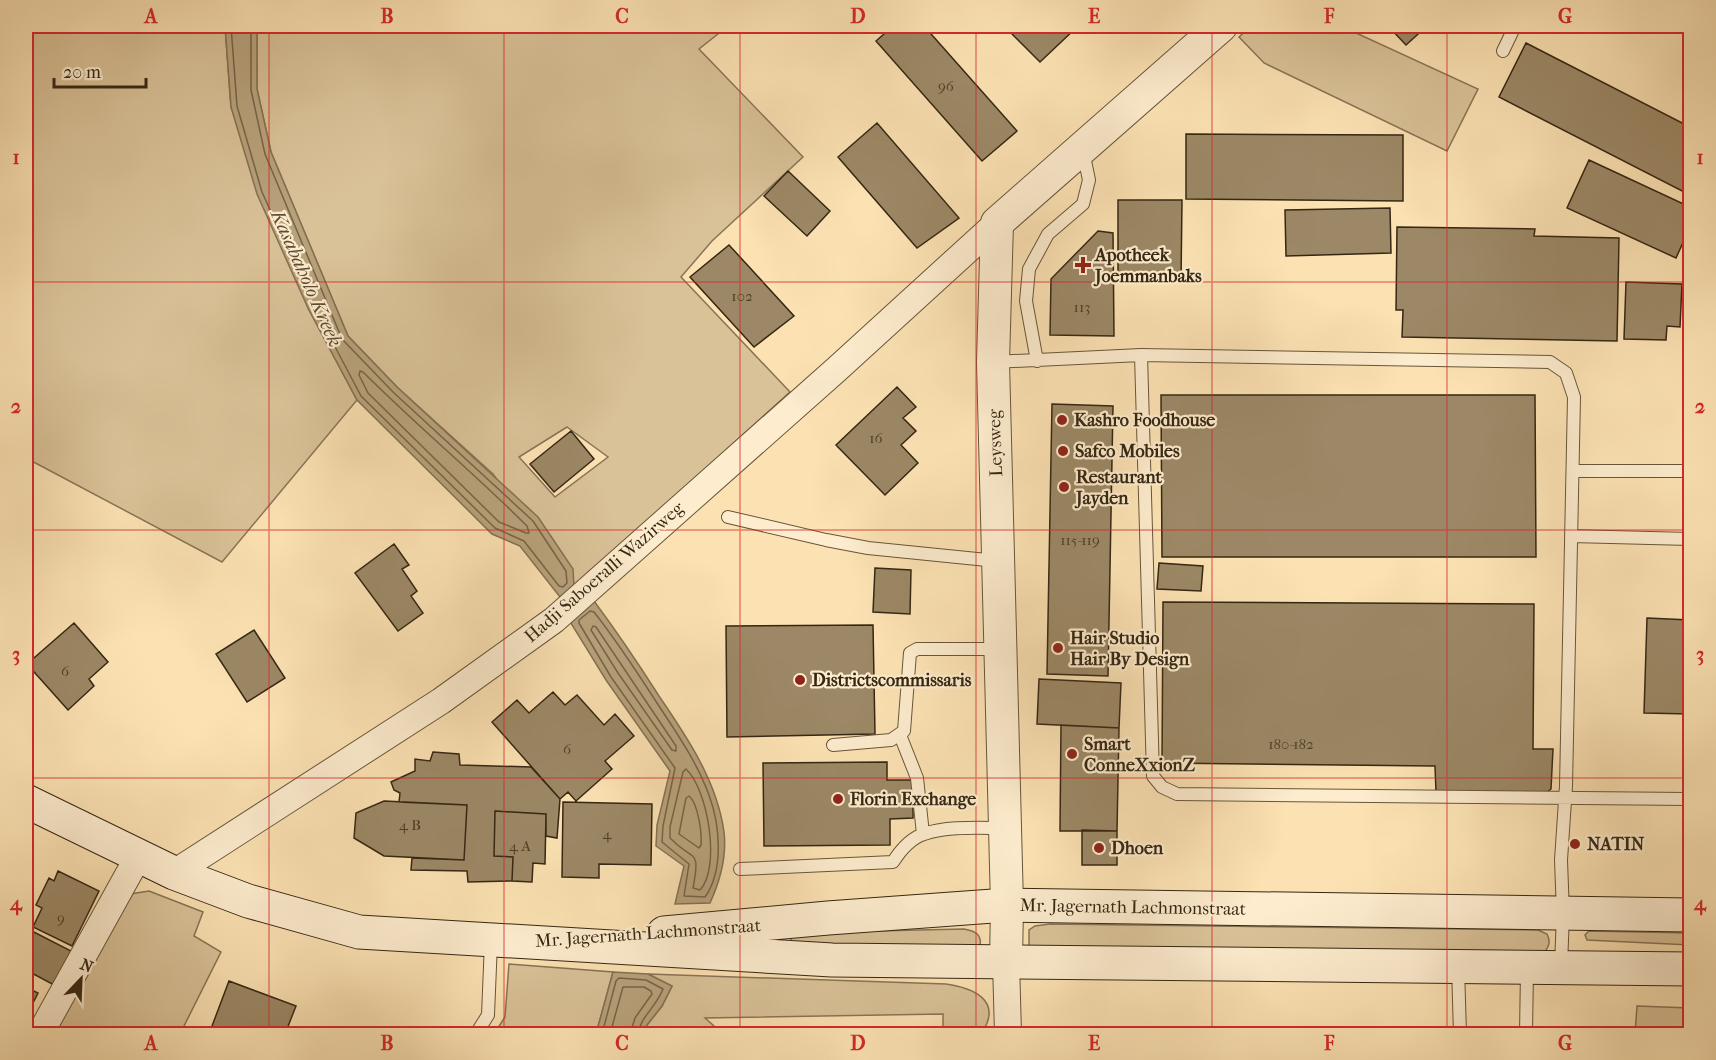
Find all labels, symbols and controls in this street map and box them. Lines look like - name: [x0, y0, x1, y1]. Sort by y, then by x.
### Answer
- text: A: [143, 5, 159, 28]
- text: B: [380, 5, 394, 28]
- text: C: [615, 5, 629, 28]
- text: D: [850, 5, 866, 28]
- text: E: [1088, 5, 1100, 28]
- text: F: [1323, 5, 1335, 28]
- text: G: [1558, 5, 1572, 28]
- scale bar: [54, 51, 146, 89]
- text: 20 m: [63, 62, 101, 83]
- house number: 96: [938, 77, 955, 95]
- text: 1: [12, 146, 20, 169]
- text: 1: [1696, 146, 1704, 169]
- water label: Kasabaholo Kreek: [265, 204, 347, 350]
- place label: Apotheek Joemmanbaks: [1093, 245, 1202, 287]
- marker: Apotheek Joemmanbaks: [1076, 258, 1090, 272]
- house number: 102: [731, 287, 753, 305]
- house number: 113: [1074, 298, 1090, 316]
- text: 2: [11, 395, 21, 418]
- text: 2: [1695, 395, 1705, 418]
- street label: Leysweg: [984, 409, 1007, 477]
- place label: Kashro Foodhouse: [1074, 410, 1215, 431]
- marker: Kashro Foodhouse: [1055, 413, 1069, 427]
- house number: 16: [869, 429, 884, 447]
- place label: Safco Mobiles: [1075, 441, 1180, 462]
- marker: Safco Mobiles: [1056, 444, 1070, 458]
- place label: Restaurant Jayden: [1074, 467, 1163, 509]
- marker: Restaurant Jayden: [1057, 480, 1071, 494]
- street label: Hadji Saboeralli Wazirweg: [521, 497, 688, 647]
- house number: 115-119: [1060, 531, 1100, 549]
- place label: Hair Studio Hair By Design: [1070, 628, 1190, 670]
- marker: Hair Studio Hair By Design: [1051, 641, 1065, 655]
- text: 3: [12, 643, 20, 666]
- text: 3: [1696, 643, 1704, 666]
- house number: 6: [61, 662, 70, 680]
- place label: Districtscommissaris: [812, 670, 972, 691]
- marker: Districtscommissaris: [793, 673, 807, 687]
- place label: Smart ConneXxionZ: [1084, 734, 1196, 776]
- house number: 180-182: [1268, 735, 1314, 753]
- house number: 6: [563, 740, 572, 758]
- marker: Smart ConneXxionZ: [1065, 747, 1079, 761]
- place label: Florin Exchange: [849, 789, 976, 810]
- marker: Florin Exchange: [831, 792, 845, 806]
- house number: 4 B: [399, 816, 421, 834]
- house number: 4: [603, 825, 613, 843]
- place label: NATIN: [1587, 834, 1645, 855]
- house number: 4 A: [509, 837, 531, 855]
- marker: NATIN: [1568, 837, 1582, 851]
- place label: Dhoen: [1111, 838, 1164, 859]
- marker: Dhoen: [1092, 841, 1106, 855]
- text: 4: [9, 892, 23, 916]
- text: 4: [1693, 892, 1707, 916]
- street label: Mr. Jagernath Lachmonstraat: [1020, 895, 1247, 920]
- house number: 9: [57, 909, 65, 927]
- street label: Mr. Jagernath Lachmonstraat: [534, 915, 762, 952]
- north arrow: [51, 949, 111, 1009]
- text: N: [77, 955, 97, 977]
- text: A: [143, 1032, 159, 1055]
- text: B: [380, 1032, 394, 1055]
- text: C: [615, 1032, 629, 1055]
- text: D: [850, 1032, 866, 1055]
- text: E: [1088, 1032, 1100, 1055]
- text: F: [1323, 1032, 1335, 1055]
- text: G: [1558, 1032, 1572, 1055]

